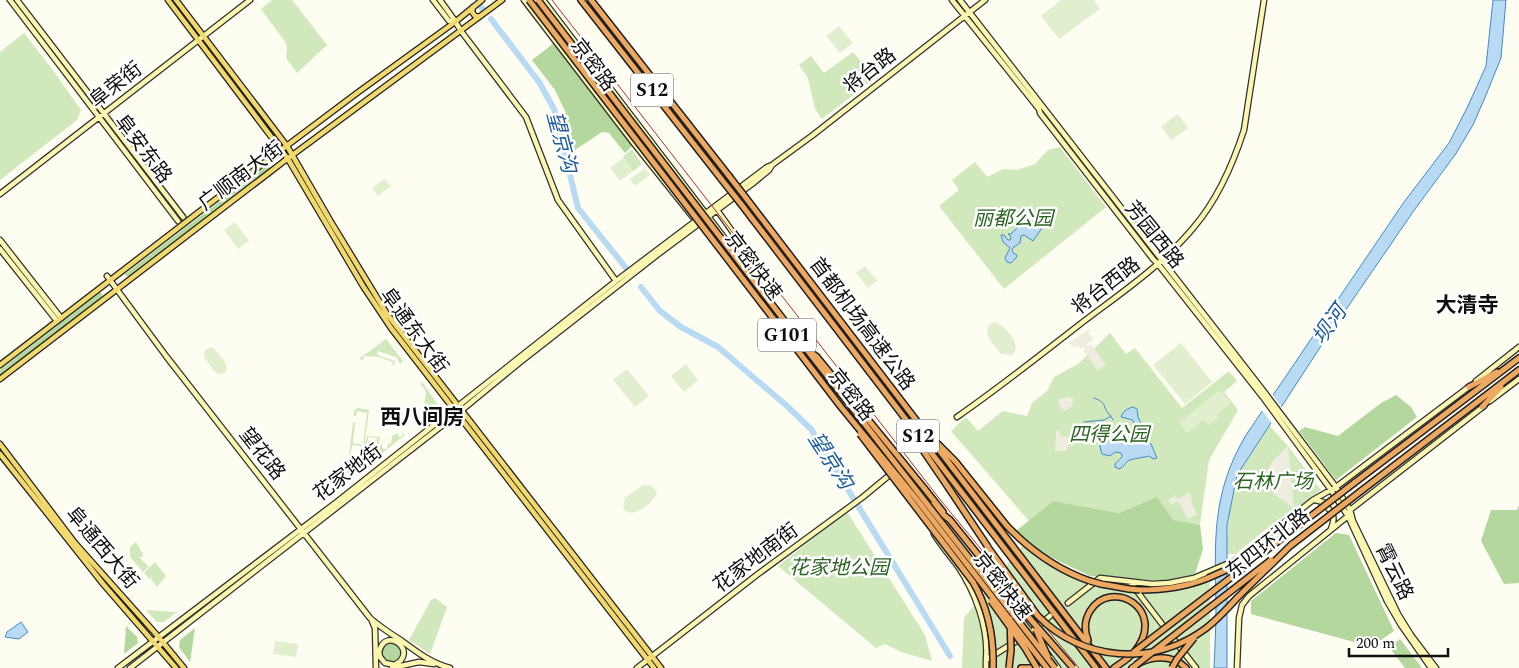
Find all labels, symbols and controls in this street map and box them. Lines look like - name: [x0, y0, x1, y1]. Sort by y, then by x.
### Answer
- street label: 京密路: [563, 32, 623, 98]
- street label: 将台路: [837, 41, 903, 101]
- street label: 阜荣街: [83, 55, 149, 115]
- road number: S12: [631, 74, 673, 106]
- water label: 望京沟: [537, 107, 585, 178]
- street label: 阜安东路: [107, 108, 179, 190]
- street label: 广顺南大街: [192, 134, 290, 218]
- street label: 芳园西路: [1117, 194, 1191, 276]
- park label: 丽都公园: [973, 204, 1056, 234]
- street label: 京密快速: [717, 225, 789, 307]
- street label: 将台西路: [1065, 250, 1147, 322]
- street label: 首都机场高速公路: [802, 251, 922, 397]
- street label: 阜通东大街: [372, 282, 456, 380]
- district label: 大清寺: [1436, 290, 1499, 322]
- water label: 坝河: [1305, 295, 1357, 351]
- road number: G101: [758, 318, 816, 352]
- street label: 京密路: [821, 362, 881, 428]
- district label: 西八间房: [380, 402, 464, 434]
- road number: S12: [897, 420, 939, 452]
- park label: 四得公园: [1069, 420, 1152, 450]
- street label: 望花路: [232, 421, 292, 487]
- water label: 望京沟: [799, 426, 862, 498]
- street label: 花家地街: [307, 437, 389, 509]
- park label: 石林广场: [1233, 467, 1315, 497]
- street label: 阜通西大街: [58, 500, 146, 596]
- street label: 东四环北路: [1219, 501, 1317, 587]
- street label: 花家地南街: [707, 516, 805, 600]
- street label: 霄云路: [1367, 538, 1421, 606]
- street label: 京密快速: [966, 545, 1038, 627]
- park label: 花家地公园: [789, 553, 892, 583]
- scale bar: [1349, 626, 1448, 658]
- text: 200 m: [1356, 632, 1395, 655]

